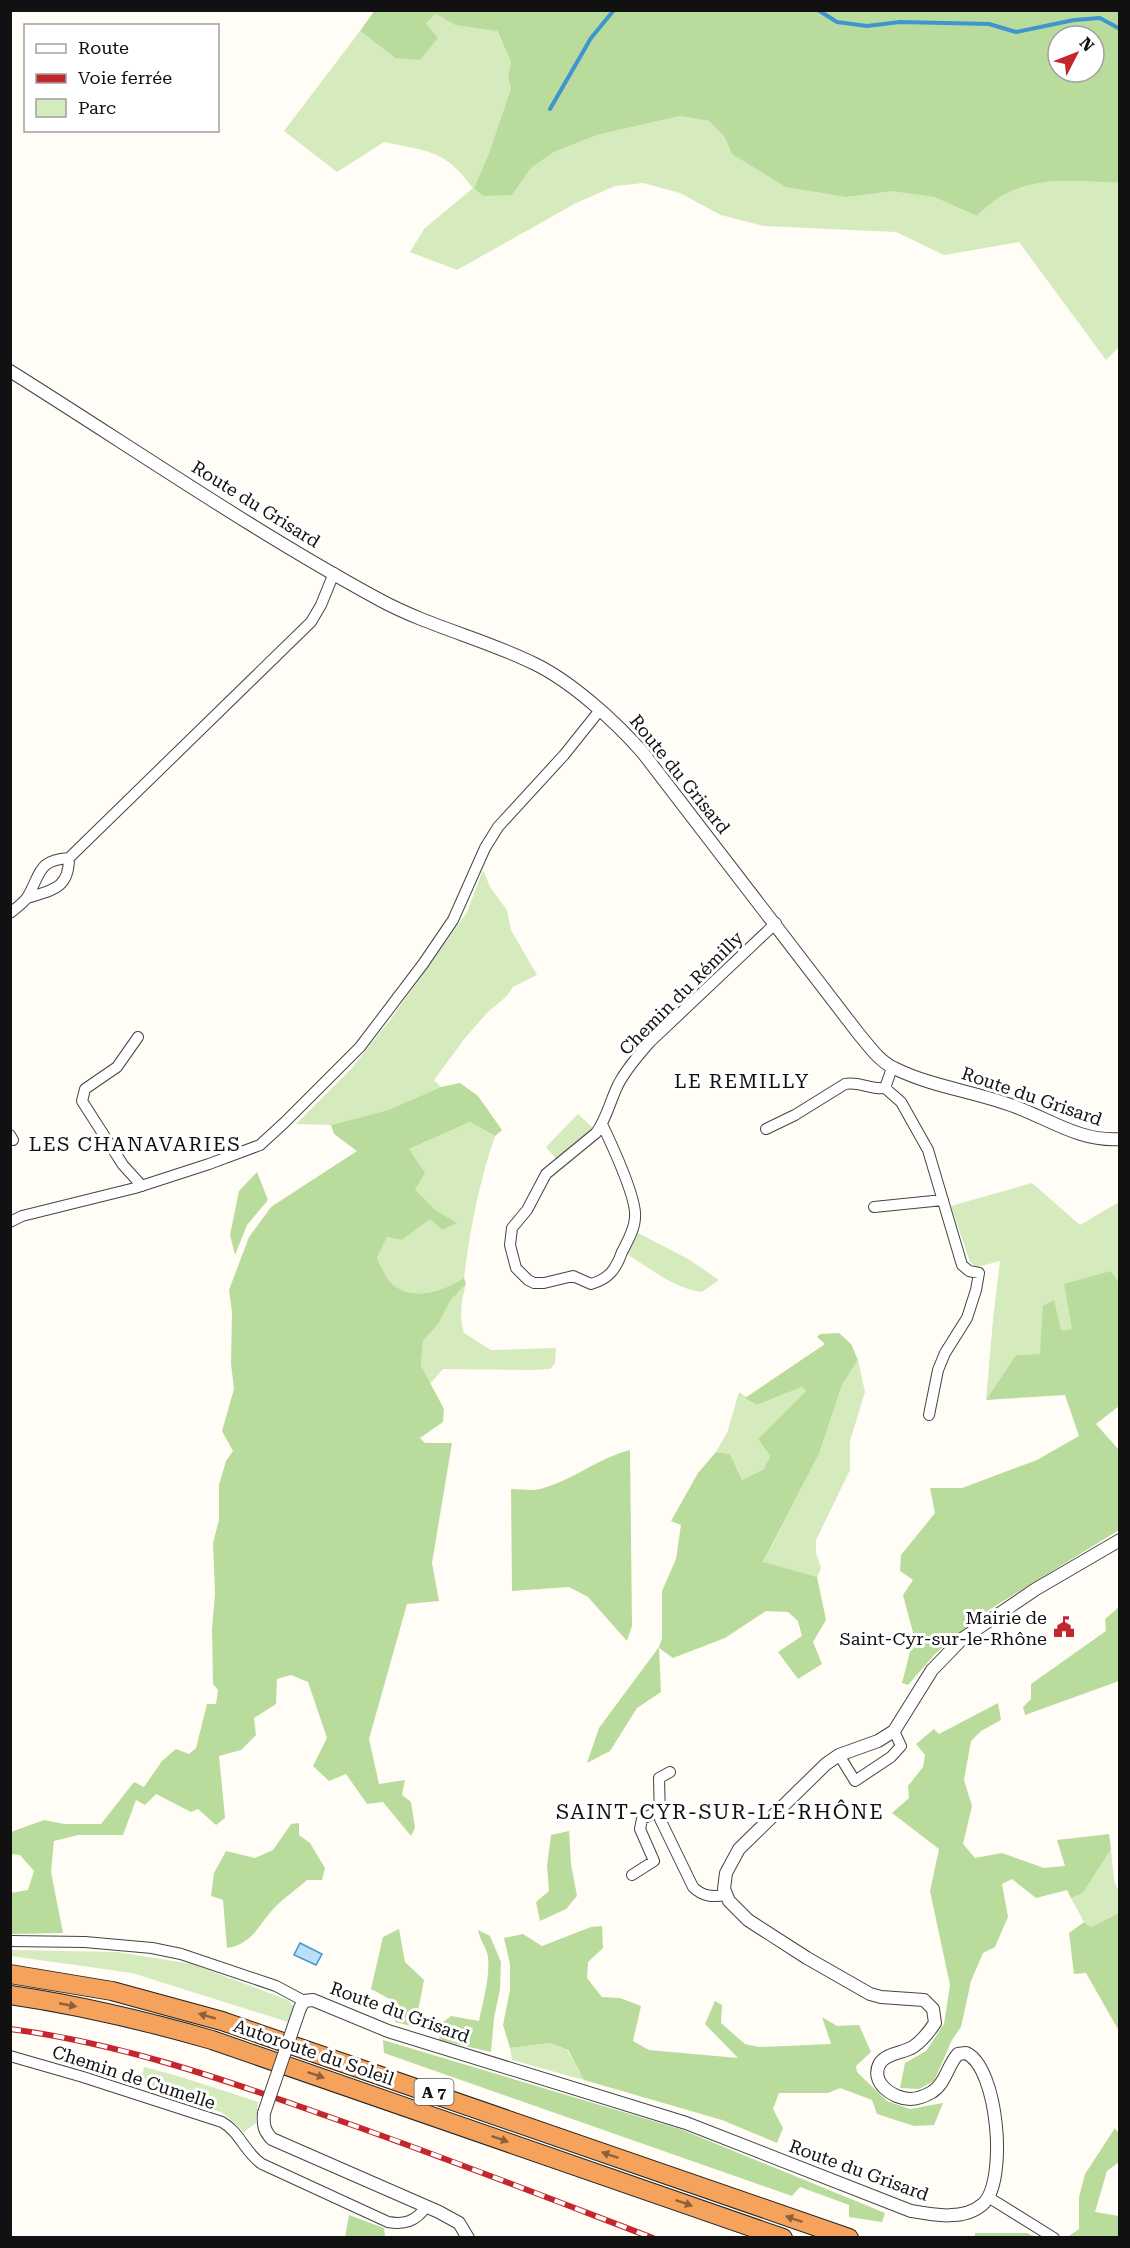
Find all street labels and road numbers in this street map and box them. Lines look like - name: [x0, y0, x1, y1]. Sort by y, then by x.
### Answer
- street label: Route du Grisard: [188, 456, 324, 552]
- street label: Route du Grisard: [626, 710, 735, 838]
- street label: Chemin du Rémilly: [615, 927, 747, 1059]
- street label: Route du Grisard: [959, 1062, 1105, 1130]
- street label: Route du Grisard: [327, 1977, 473, 2047]
- street label: Autoroute du Soleil: [231, 2015, 397, 2089]
- street label: Chemin de Cumelle: [50, 2041, 218, 2113]
- road number: A 7: [414, 2079, 454, 2105]
- street label: Route du Grisard: [786, 2135, 932, 2205]

